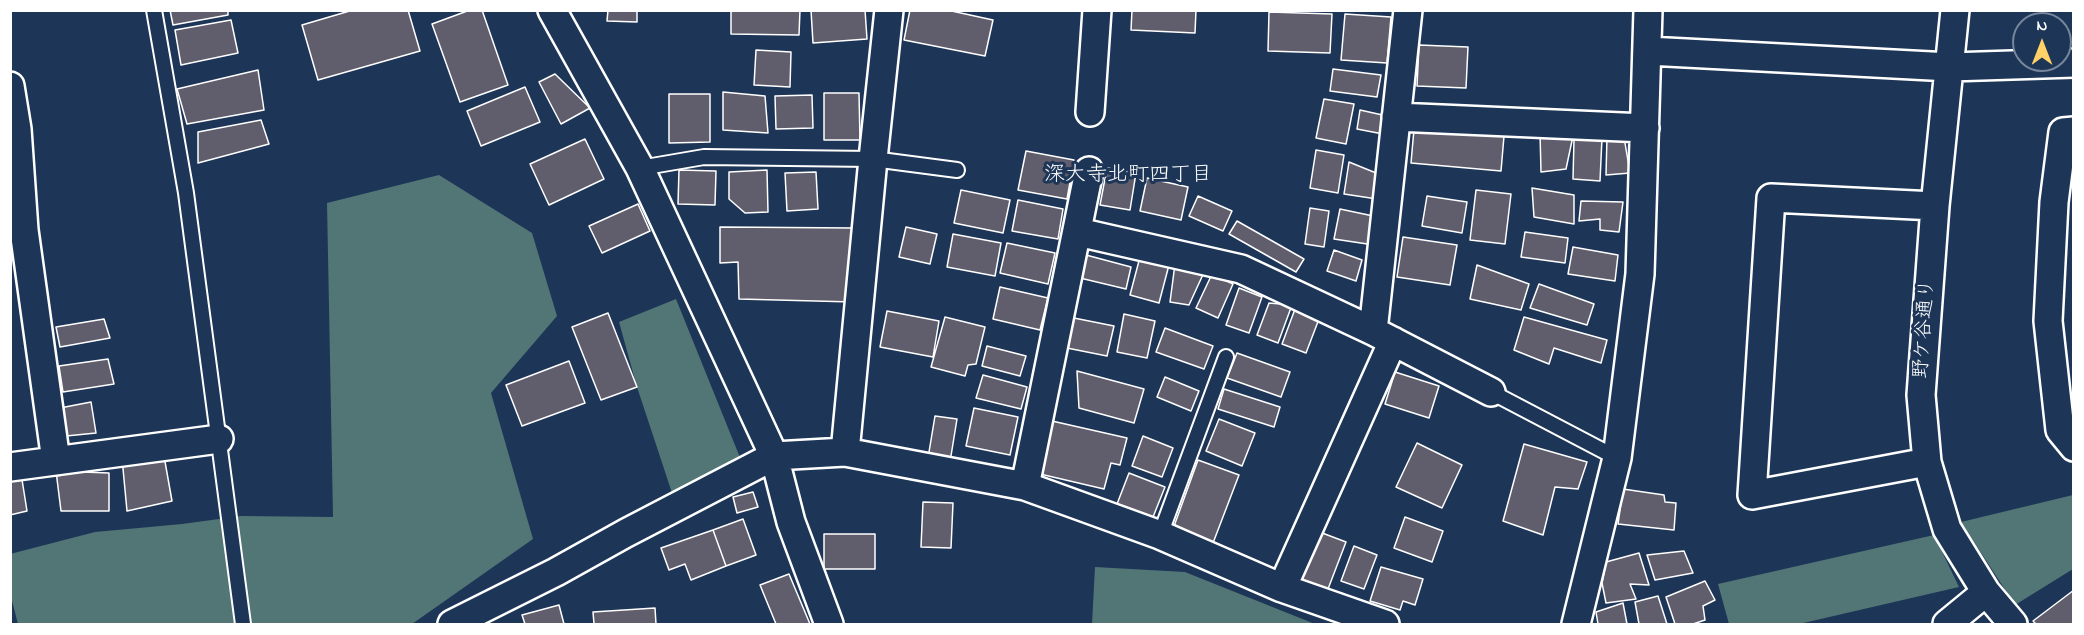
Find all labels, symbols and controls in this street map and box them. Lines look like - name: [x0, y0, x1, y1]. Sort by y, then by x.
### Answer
- north arrow: [2012, 12, 2072, 72]
- text: N: [2037, 14, 2047, 38]
- district label: 深大寺北町四丁目: [1044, 164, 1212, 190]
- street label: 野ケ谷通り: [1911, 278, 1941, 380]

